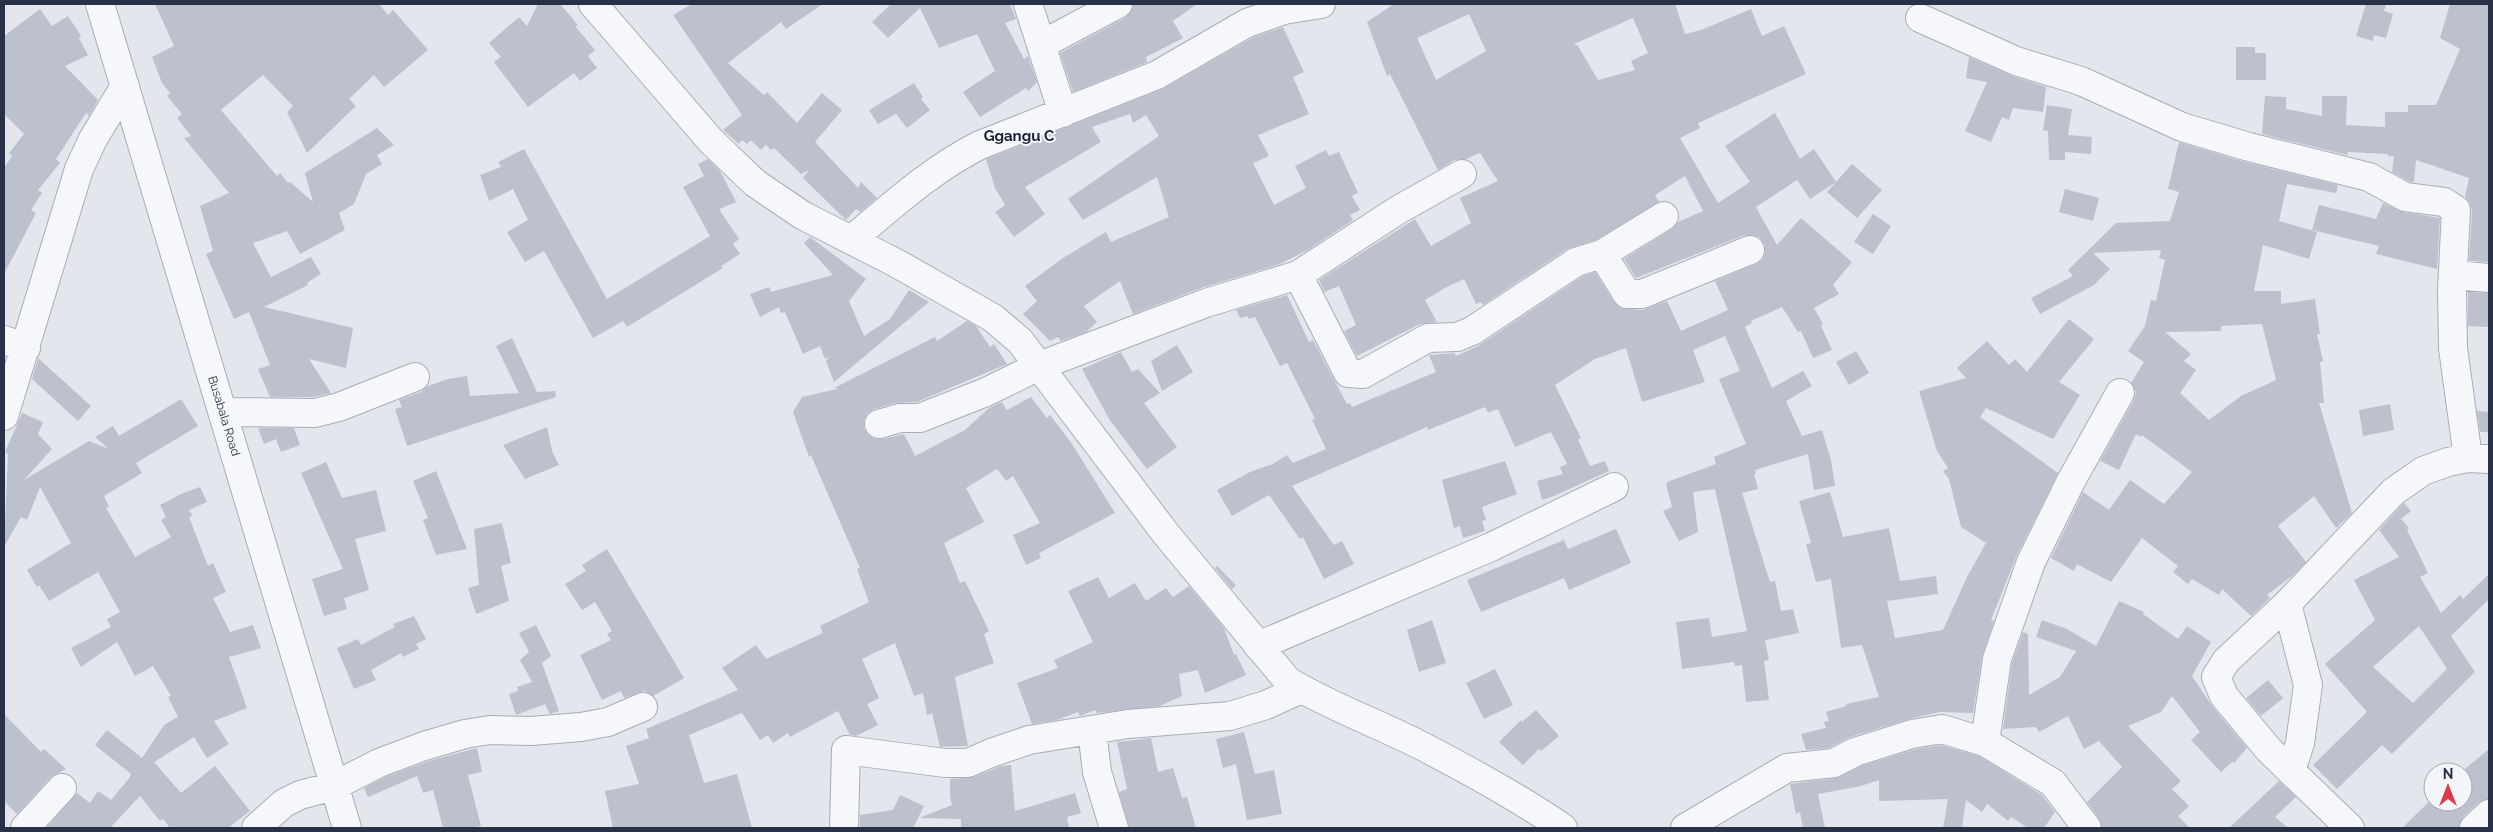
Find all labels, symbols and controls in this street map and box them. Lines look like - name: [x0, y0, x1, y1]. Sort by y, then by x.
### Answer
- district label: Ggangu C: [984, 127, 1054, 145]
- street label: Busabala Road: [205, 374, 243, 458]
- north arrow: [2423, 762, 2473, 812]
- text: N: [2443, 766, 2453, 782]

